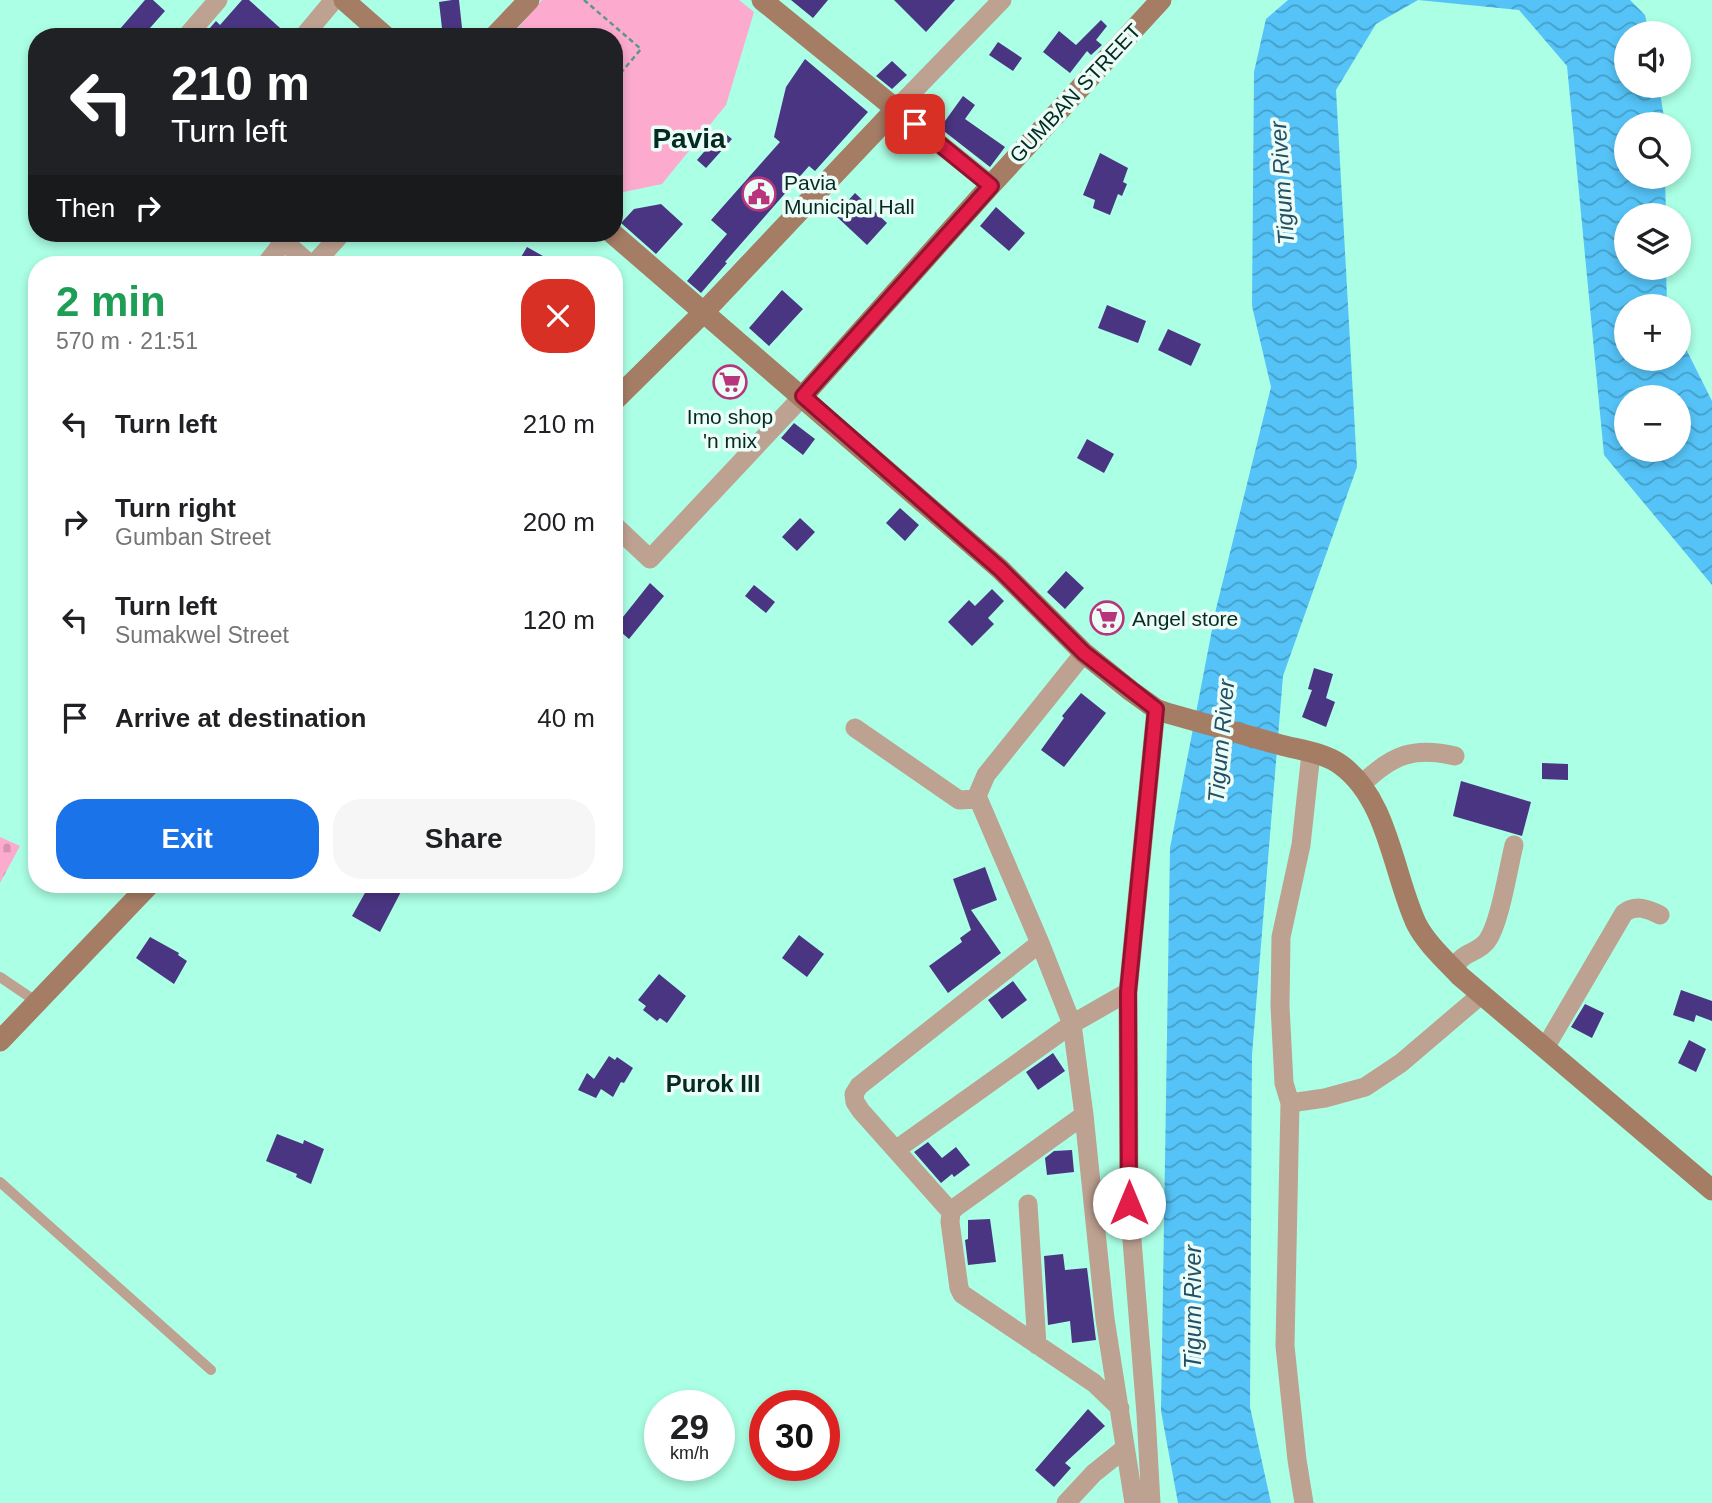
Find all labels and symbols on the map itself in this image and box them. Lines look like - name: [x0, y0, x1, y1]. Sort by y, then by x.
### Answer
- street label: GUMBAN STREET: [1005, 19, 1145, 167]
- pin: [885, 94, 945, 154]
- water label: Tigum River: [1265, 119, 1299, 246]
- district label: Pavia: [652, 123, 726, 154]
- place label: Pavia Municipal Hall: [784, 171, 915, 218]
- public building icon: Pavia Municipal Hall: [740, 175, 778, 213]
- supermarket icon: Imo shop 'n mix: [711, 363, 749, 401]
- place label: Imo shop 'n mix: [687, 405, 773, 452]
- supermarket icon: Angel store: [1088, 599, 1126, 637]
- place label: Angel store: [1132, 607, 1238, 630]
- water label: Tigum River: [1203, 677, 1239, 804]
- district label: Purok III: [666, 1070, 760, 1097]
- position arrow: [1092, 1166, 1166, 1240]
- water label: Tigum River: [1180, 1244, 1206, 1369]
- speed limit sign: 30: [749, 1390, 840, 1481]

